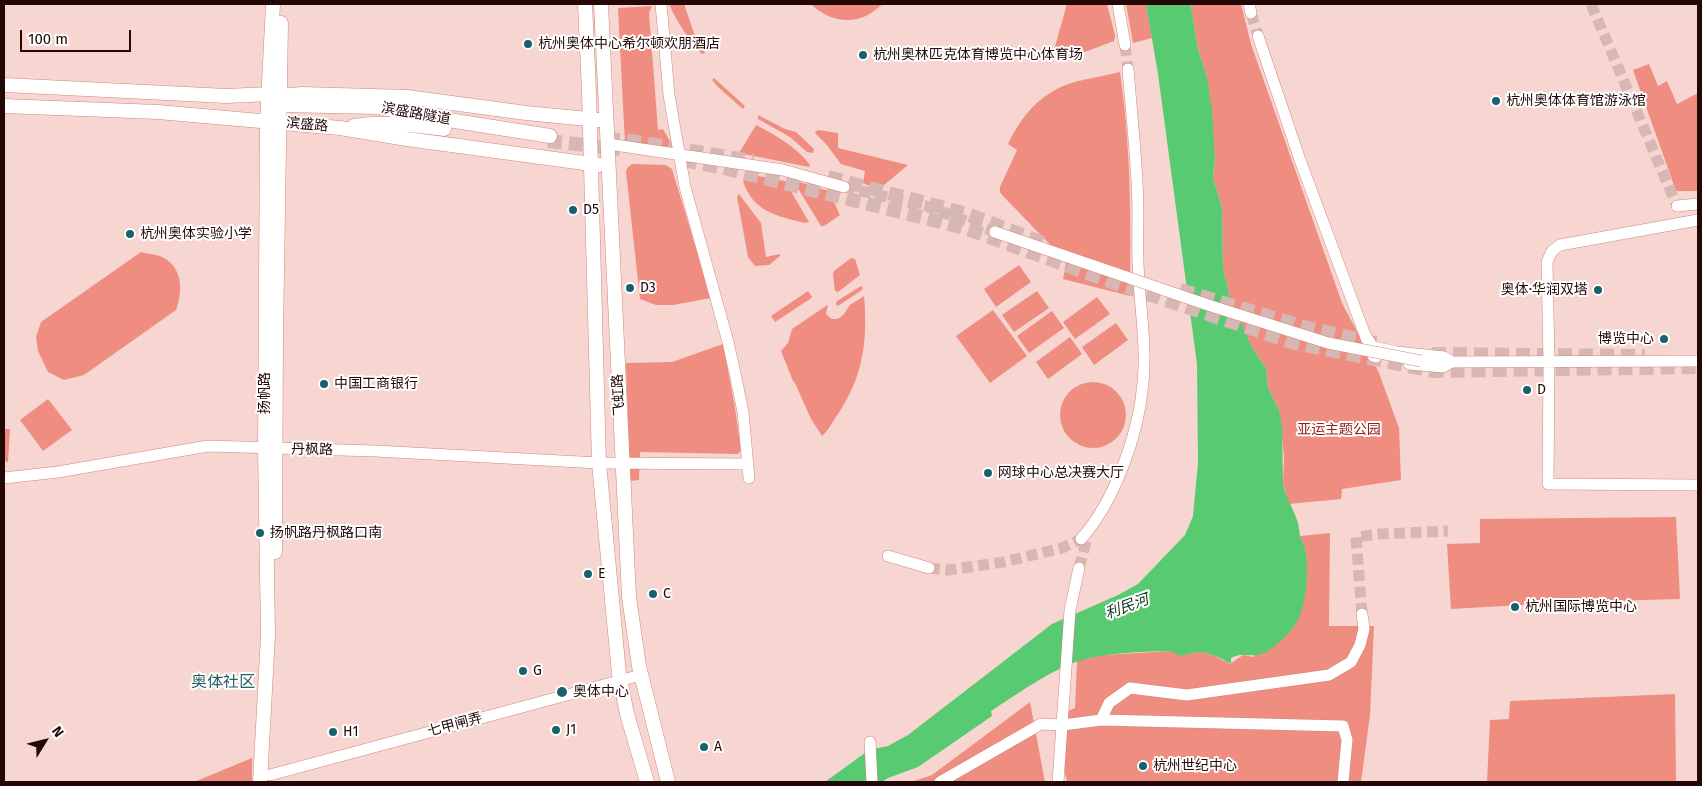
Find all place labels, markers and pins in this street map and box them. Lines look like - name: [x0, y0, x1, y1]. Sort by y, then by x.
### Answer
- place label: 杭州奥体中心希尔顿欢朋酒店: [538, 36, 720, 52]
- marker: 杭州奥体中心希尔顿欢朋酒店: [522, 38, 534, 50]
- place label: 杭州奥林匹克体育博览中心体育场: [873, 47, 1083, 63]
- marker: 杭州奥林匹克体育博览中心体育场: [857, 49, 869, 61]
- place label: 杭州奥体体育馆游泳馆: [1506, 93, 1646, 109]
- marker: 杭州奥体体育馆游泳馆: [1490, 95, 1502, 107]
- place label: D5: [583, 202, 599, 218]
- marker: D5: [567, 204, 579, 216]
- place label: 杭州奥体实验小学: [140, 226, 252, 242]
- marker: 杭州奥体实验小学: [124, 228, 136, 240]
- place label: D3: [640, 280, 656, 296]
- marker: D3: [624, 282, 636, 294]
- place label: 奥体·华润双塔: [1501, 282, 1588, 298]
- marker: 奥体·华润双塔: [1592, 284, 1604, 296]
- place label: 博览中心: [1598, 331, 1654, 347]
- marker: 博览中心: [1658, 333, 1670, 345]
- place label: 中国工商银行: [334, 376, 418, 392]
- marker: 中国工商银行: [318, 378, 330, 390]
- place label: D: [1537, 382, 1546, 398]
- marker: D: [1521, 384, 1533, 396]
- place label: 网球中心总决赛大厅: [998, 465, 1124, 481]
- marker: 网球中心总决赛大厅: [982, 467, 994, 479]
- place label: 扬帆路丹枫路口南: [270, 525, 382, 541]
- marker: 扬帆路丹枫路口南: [254, 527, 266, 539]
- place label: E: [598, 566, 605, 582]
- marker: E: [582, 568, 594, 580]
- place label: C: [663, 586, 671, 602]
- marker: C: [647, 588, 659, 600]
- place label: 杭州国际博览中心: [1525, 599, 1637, 615]
- marker: 杭州国际博览中心: [1509, 601, 1521, 613]
- place label: G: [533, 663, 542, 679]
- marker: G: [517, 665, 529, 677]
- place label: 奥体中心: [573, 684, 629, 700]
- marker: 奥体中心: [555, 685, 569, 699]
- place label: J1: [566, 722, 576, 738]
- place label: H1: [343, 724, 359, 740]
- marker: J1: [550, 724, 562, 736]
- marker: H1: [327, 726, 339, 738]
- place label: A: [714, 739, 722, 755]
- marker: A: [698, 741, 710, 753]
- place label: 杭州世纪中心: [1153, 758, 1237, 774]
- marker: 杭州世纪中心: [1137, 760, 1149, 772]

